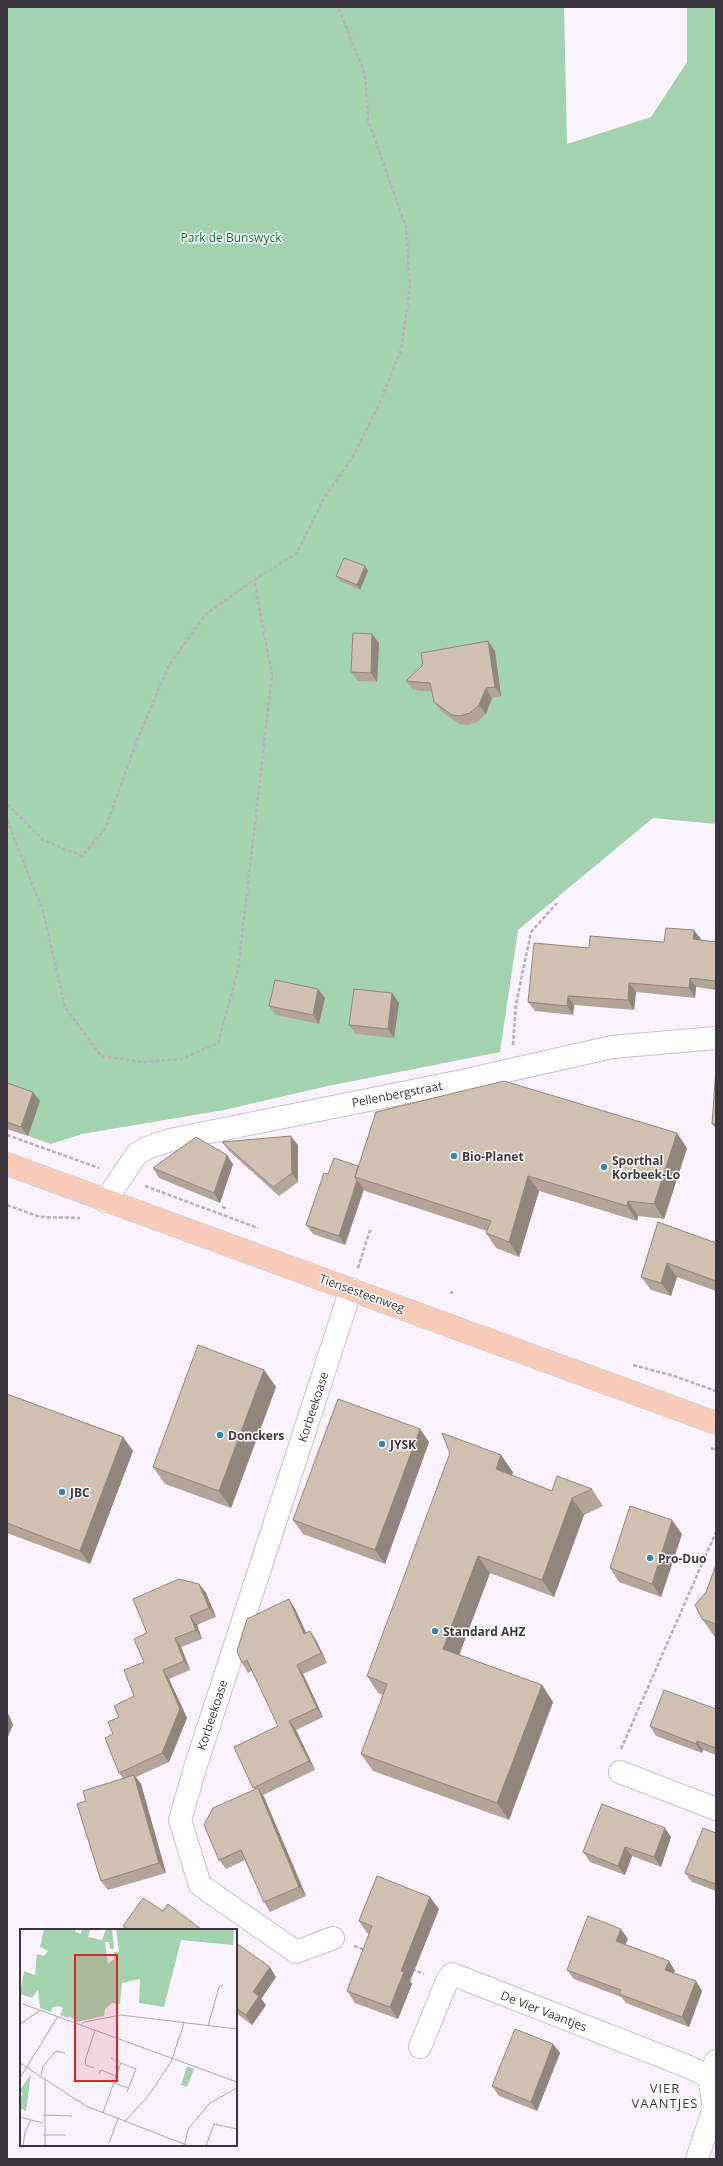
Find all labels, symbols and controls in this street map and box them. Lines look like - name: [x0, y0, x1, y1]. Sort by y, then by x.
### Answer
- park label: Park de Bunswyck: [181, 229, 282, 246]
- street label: Pellenbergstraat: [350, 1077, 444, 1111]
- place label: Bio-Planet: [462, 1148, 524, 1165]
- marker: Bio-Planet: [449, 1151, 459, 1161]
- place label: Sporthal Korbeek-Lo: [612, 1152, 680, 1183]
- marker: Sporthal Korbeek-Lo: [599, 1162, 609, 1172]
- street label: Tiensesteenweg: [317, 1270, 407, 1316]
- street label: Korbeekoase: [294, 1369, 332, 1444]
- place label: Donckers: [228, 1427, 284, 1444]
- marker: Donckers: [215, 1430, 225, 1440]
- place label: JYSK: [389, 1436, 416, 1453]
- marker: JYSK: [377, 1439, 387, 1449]
- place label: JBC: [69, 1484, 90, 1501]
- marker: JBC: [57, 1487, 67, 1497]
- place label: Pro-Duo: [658, 1550, 706, 1567]
- marker: Pro-Duo: [645, 1553, 655, 1563]
- place label: Standard AHZ: [443, 1623, 525, 1640]
- marker: Standard AHZ: [430, 1626, 440, 1636]
- street label: Korbeekoase: [193, 1677, 231, 1752]
- inset map: [20, 1929, 237, 2146]
- street label: De Vier Vaantjes: [498, 1987, 590, 2035]
- district label: VIER VAANTJES: [632, 2079, 698, 2112]

